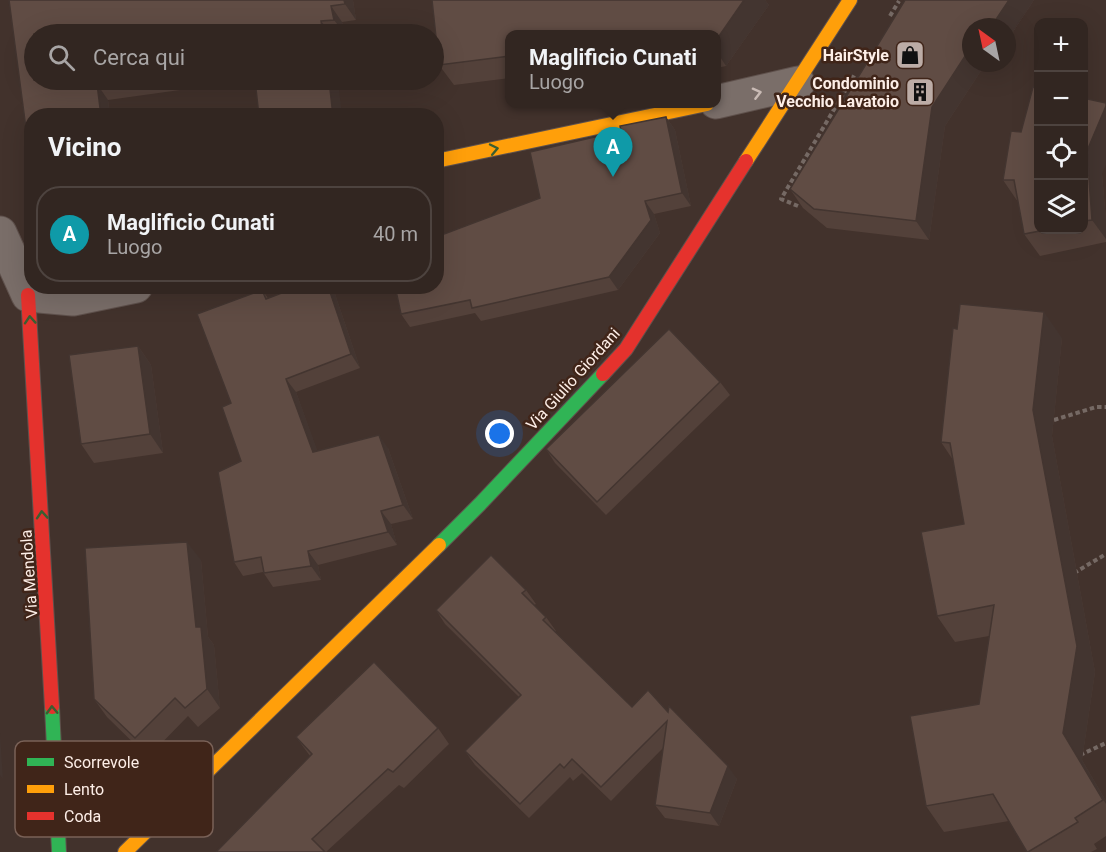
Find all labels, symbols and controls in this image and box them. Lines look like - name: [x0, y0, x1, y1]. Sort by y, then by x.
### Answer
- north arrow: [962, 18, 1016, 72]
- map controls: [1034, 18, 1088, 234]
- button: +: [1034, 18, 1088, 72]
- search box: [24, 24, 444, 90]
- popup: [505, 30, 721, 108]
- shop icon: HairStyle: [894, 39, 926, 71]
- icon: search: [45, 41, 78, 74]
- text: Cerca qui: [93, 45, 185, 70]
- text: Maglificio Cunati: [529, 45, 697, 70]
- place label: HairStyle: [823, 46, 889, 65]
- text: Luogo: [529, 70, 584, 94]
- button: −: [1034, 72, 1088, 126]
- place label: Condominio Vecchio Lavatoio: [776, 74, 899, 111]
- building icon: Condominio Vecchio Lavatoio: [904, 76, 936, 108]
- one-way arrow: [752, 87, 762, 100]
- button: locate: [1034, 126, 1088, 180]
- pin: A: [594, 128, 632, 177]
- text: Vicino: [48, 132, 122, 162]
- one-way arrow: [488, 143, 498, 156]
- button: layers: [1034, 180, 1088, 234]
- text: Maglificio Cunati: [107, 210, 275, 235]
- text: A: [63, 222, 76, 246]
- text: 40 m: [373, 222, 418, 246]
- text: Luogo: [107, 235, 162, 259]
- one-way arrow: [23, 316, 36, 325]
- street label: Via Giulio Giordani: [522, 324, 624, 434]
- your location: [485, 419, 514, 448]
- one-way arrow: [35, 510, 48, 519]
- street label: Via Mendola: [16, 529, 42, 619]
- one-way arrow: [46, 705, 59, 714]
- legend: [15, 741, 213, 837]
- text: Scorrevole: [64, 753, 139, 772]
- text: Lento: [64, 780, 104, 799]
- text: Coda: [64, 807, 101, 826]

